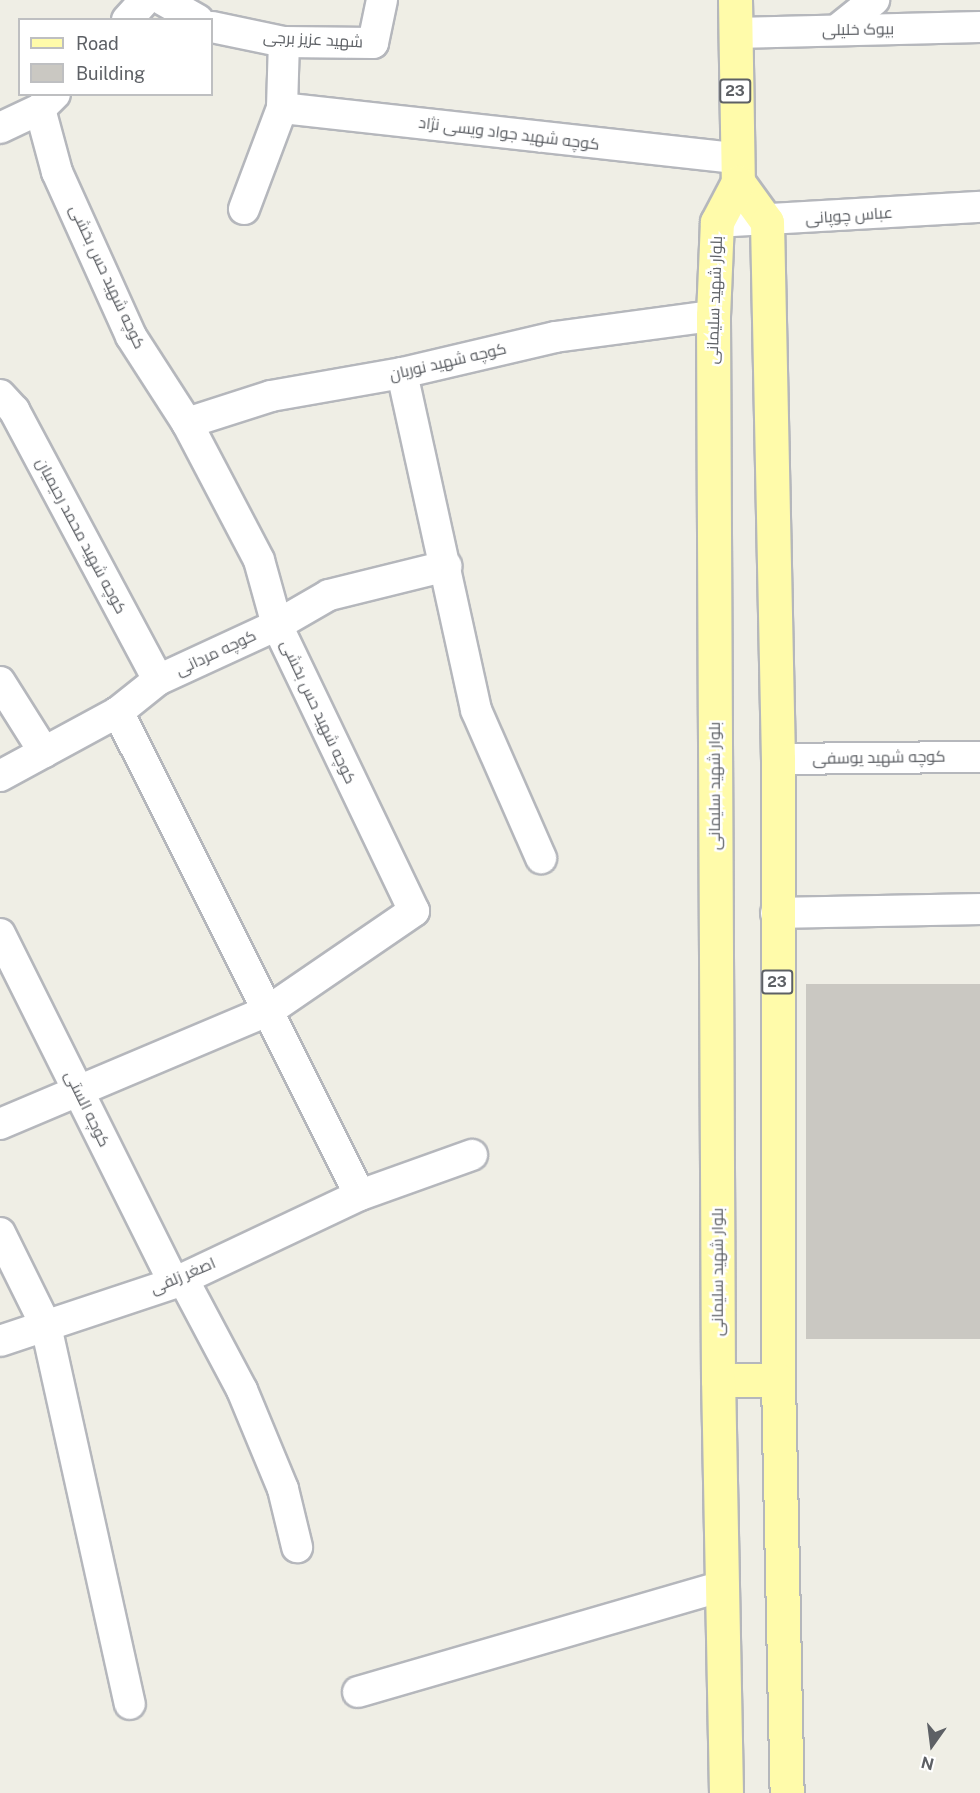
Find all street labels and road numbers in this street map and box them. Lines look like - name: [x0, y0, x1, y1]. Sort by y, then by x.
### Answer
- street label: بیوک خلیلی: [822, 20, 894, 40]
- street label: شهید عزیز برجی: [262, 28, 364, 52]
- road number: 23: [718, 79, 752, 103]
- street label: کوچه شهید جواد ویسی نژاد: [417, 113, 601, 155]
- street label: کوچه شهید حس بخشی: [65, 202, 149, 352]
- street label: عباس چوپانی: [805, 203, 893, 229]
- street label: بلوار شهید سلیمانی: [703, 235, 727, 365]
- street label: کوچه شهید نوریان: [388, 339, 508, 385]
- street label: کوچه شهید محمد رحیمیان: [32, 455, 130, 617]
- street label: کوچه مردانی: [173, 626, 259, 680]
- street label: کوچه شهید حس بخشی: [276, 637, 360, 787]
- street label: بلوار شهید سلیمانی: [705, 722, 725, 850]
- street label: کوچه شهید یوسفی: [812, 747, 946, 769]
- road number: 23: [760, 970, 794, 994]
- street label: کوچه الستی: [60, 1068, 114, 1150]
- street label: بلوار شهید سلیمانی: [708, 1208, 728, 1336]
- street label: اصغر زلفی: [147, 1254, 219, 1298]

